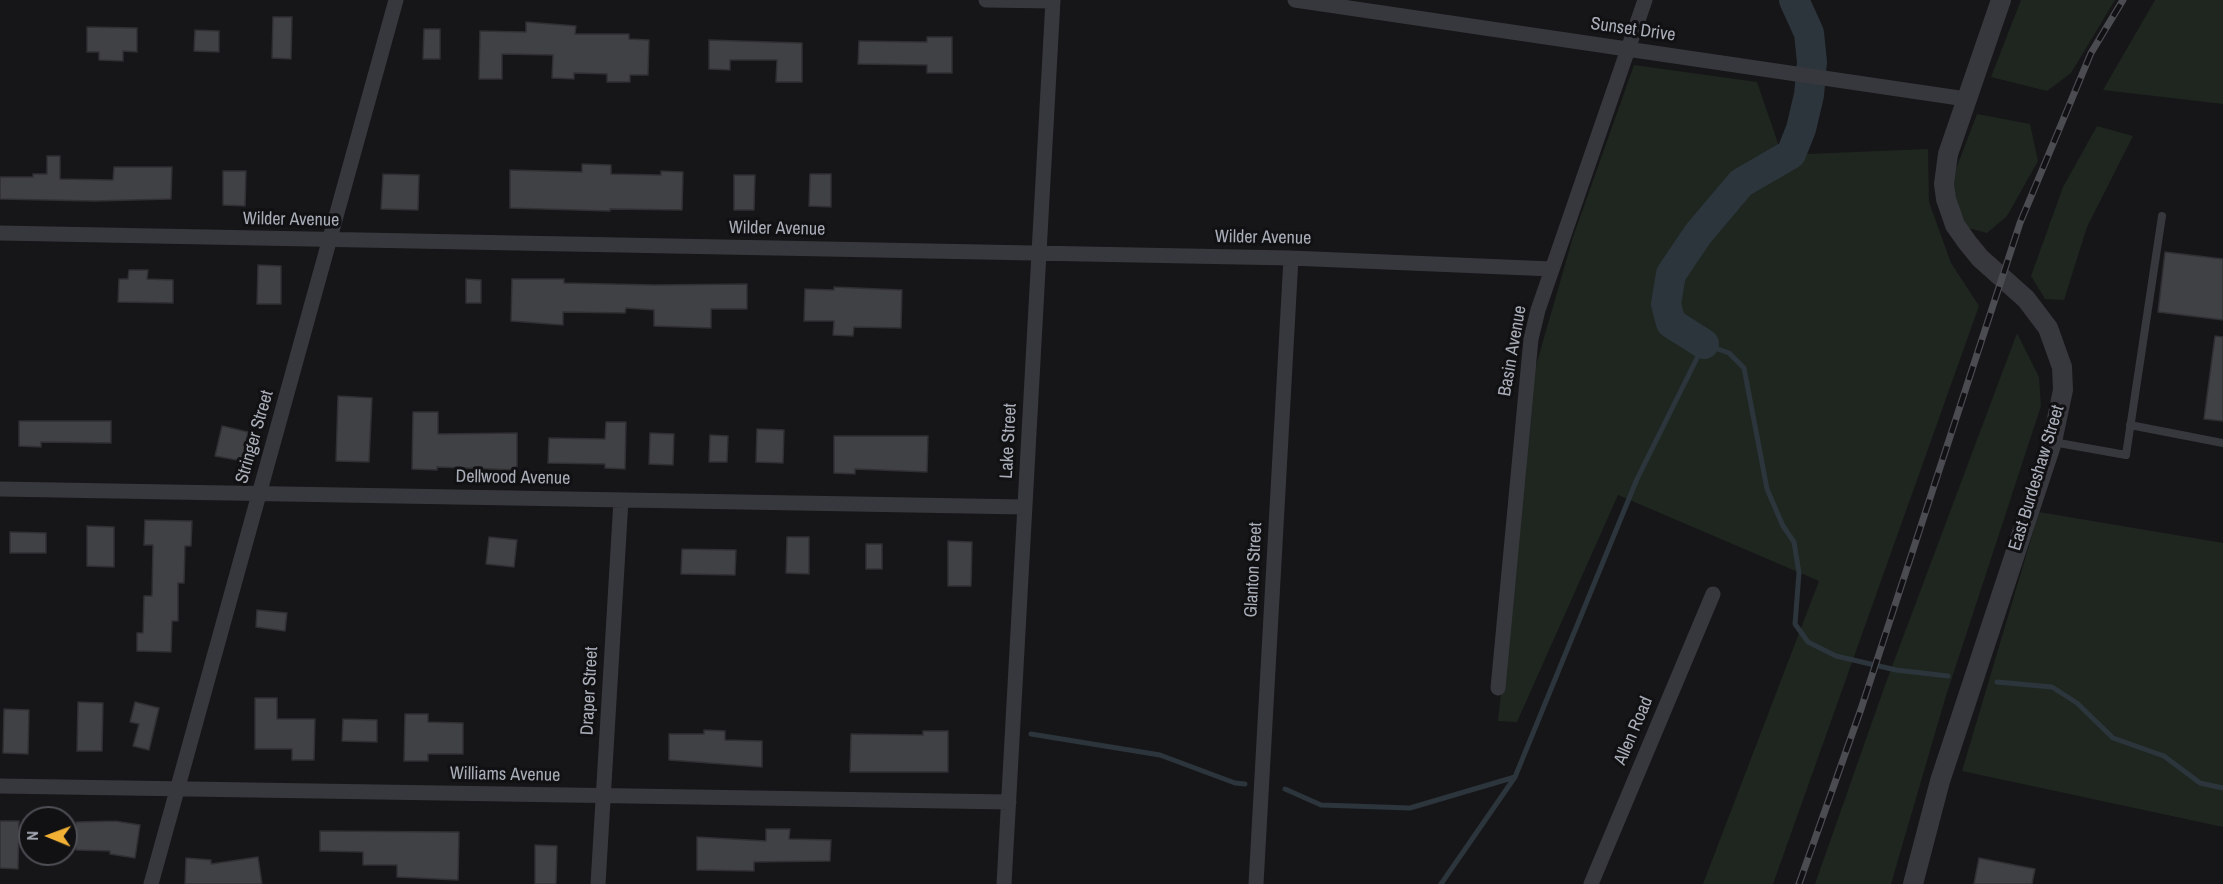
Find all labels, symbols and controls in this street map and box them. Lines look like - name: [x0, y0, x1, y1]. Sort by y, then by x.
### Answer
- street label: Sunset Drive: [1589, 13, 1677, 47]
- street label: Wilder Avenue: [243, 208, 339, 232]
- street label: Wilder Avenue: [729, 217, 825, 241]
- street label: Wilder Avenue: [1215, 226, 1311, 250]
- street label: Basin Avenue: [1494, 304, 1532, 398]
- street label: Stringer Street: [231, 388, 279, 486]
- street label: Lake Street: [996, 403, 1022, 479]
- street label: East Burdeshaw Street: [2005, 403, 2069, 553]
- street label: Dellwood Avenue: [456, 466, 570, 490]
- street label: Glanton Street: [1241, 522, 1267, 618]
- street label: Draper Street: [577, 646, 603, 736]
- street label: Allen Road: [1610, 694, 1658, 768]
- street label: Williams Avenue: [450, 763, 560, 787]
- north arrow: [18, 806, 78, 866]
- text: N: [21, 831, 43, 841]

